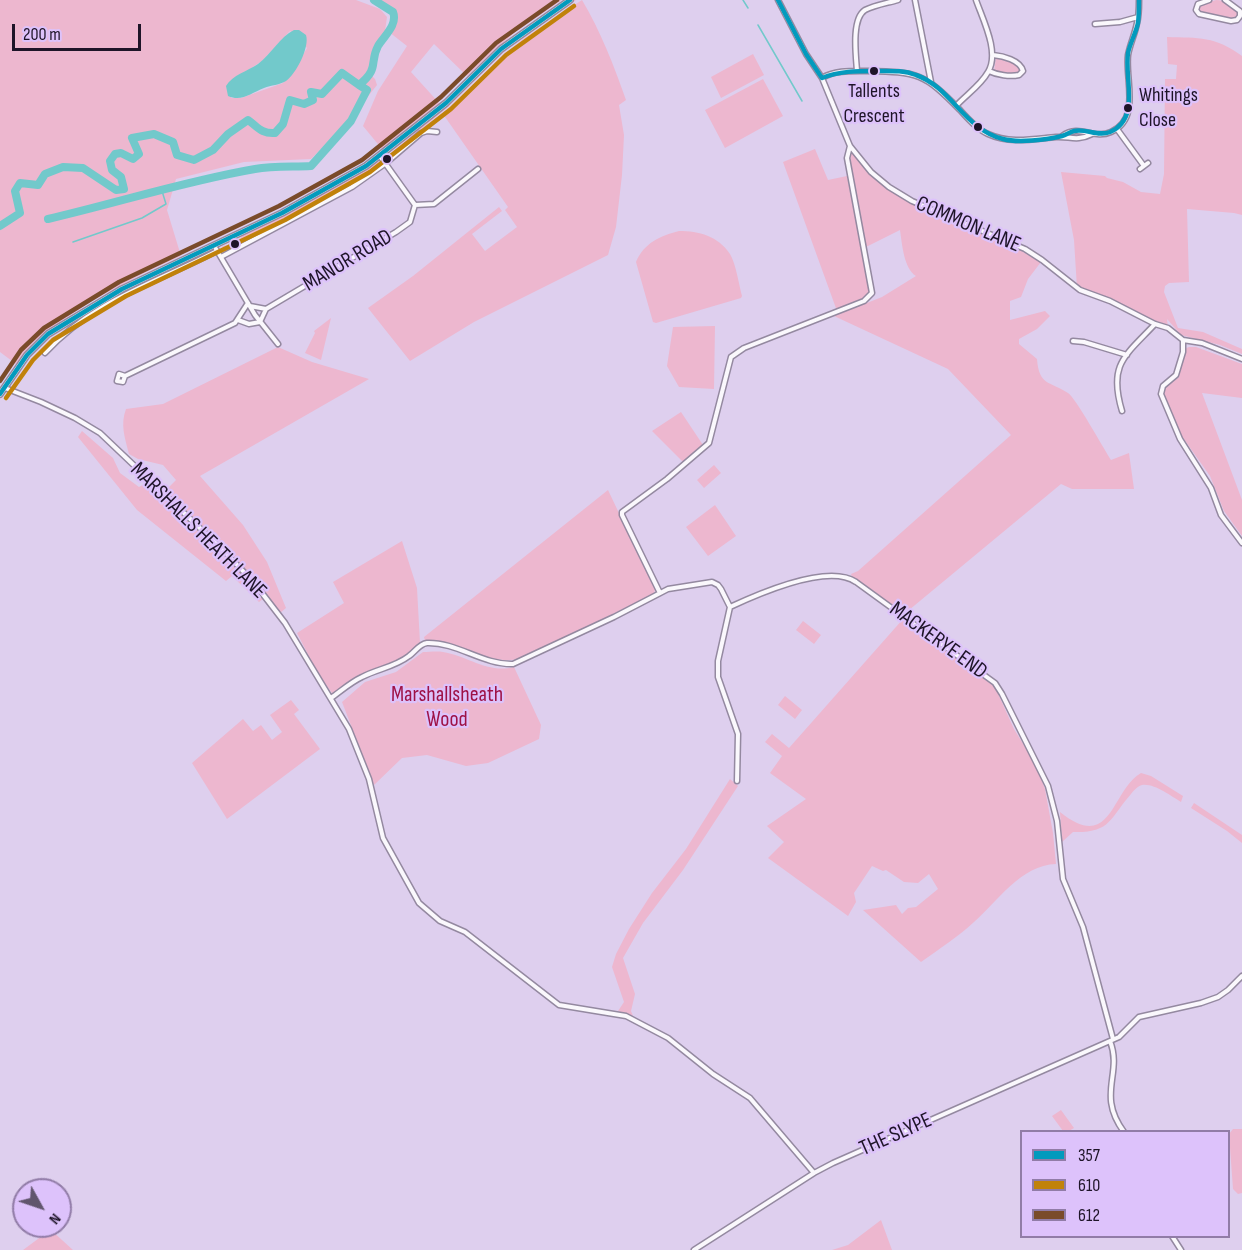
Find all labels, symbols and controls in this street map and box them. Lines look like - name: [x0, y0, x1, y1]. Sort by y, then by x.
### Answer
- scale bar: [15, 12, 144, 50]
- text: 200 m: [23, 24, 61, 45]
- marker: Tallents Crescent: [868, 65, 880, 77]
- place label: Tallents Crescent: [843, 80, 905, 127]
- place label: Whitings Close: [1139, 84, 1198, 131]
- marker: Whitings Close: [1122, 102, 1134, 114]
- unlabelled marker: [972, 121, 984, 133]
- unlabelled marker: [381, 153, 393, 165]
- street label: COMMON LANE: [912, 191, 1024, 259]
- street label: MANOR ROAD: [299, 224, 397, 298]
- unlabelled marker: [229, 238, 241, 250]
- street label: MARSHALLS HEATH LANE: [124, 457, 272, 605]
- street label: MACKERYE END: [884, 597, 992, 685]
- park label: Marshallsheath Wood: [391, 682, 503, 734]
- street label: THE SLYPE: [856, 1107, 936, 1163]
- legend: [1020, 1130, 1230, 1238]
- text: 357: [1078, 1145, 1100, 1166]
- text: 610: [1078, 1175, 1100, 1196]
- north arrow: [12, 1178, 72, 1238]
- text: 612: [1078, 1205, 1100, 1226]
- text: N: [45, 1209, 65, 1228]

